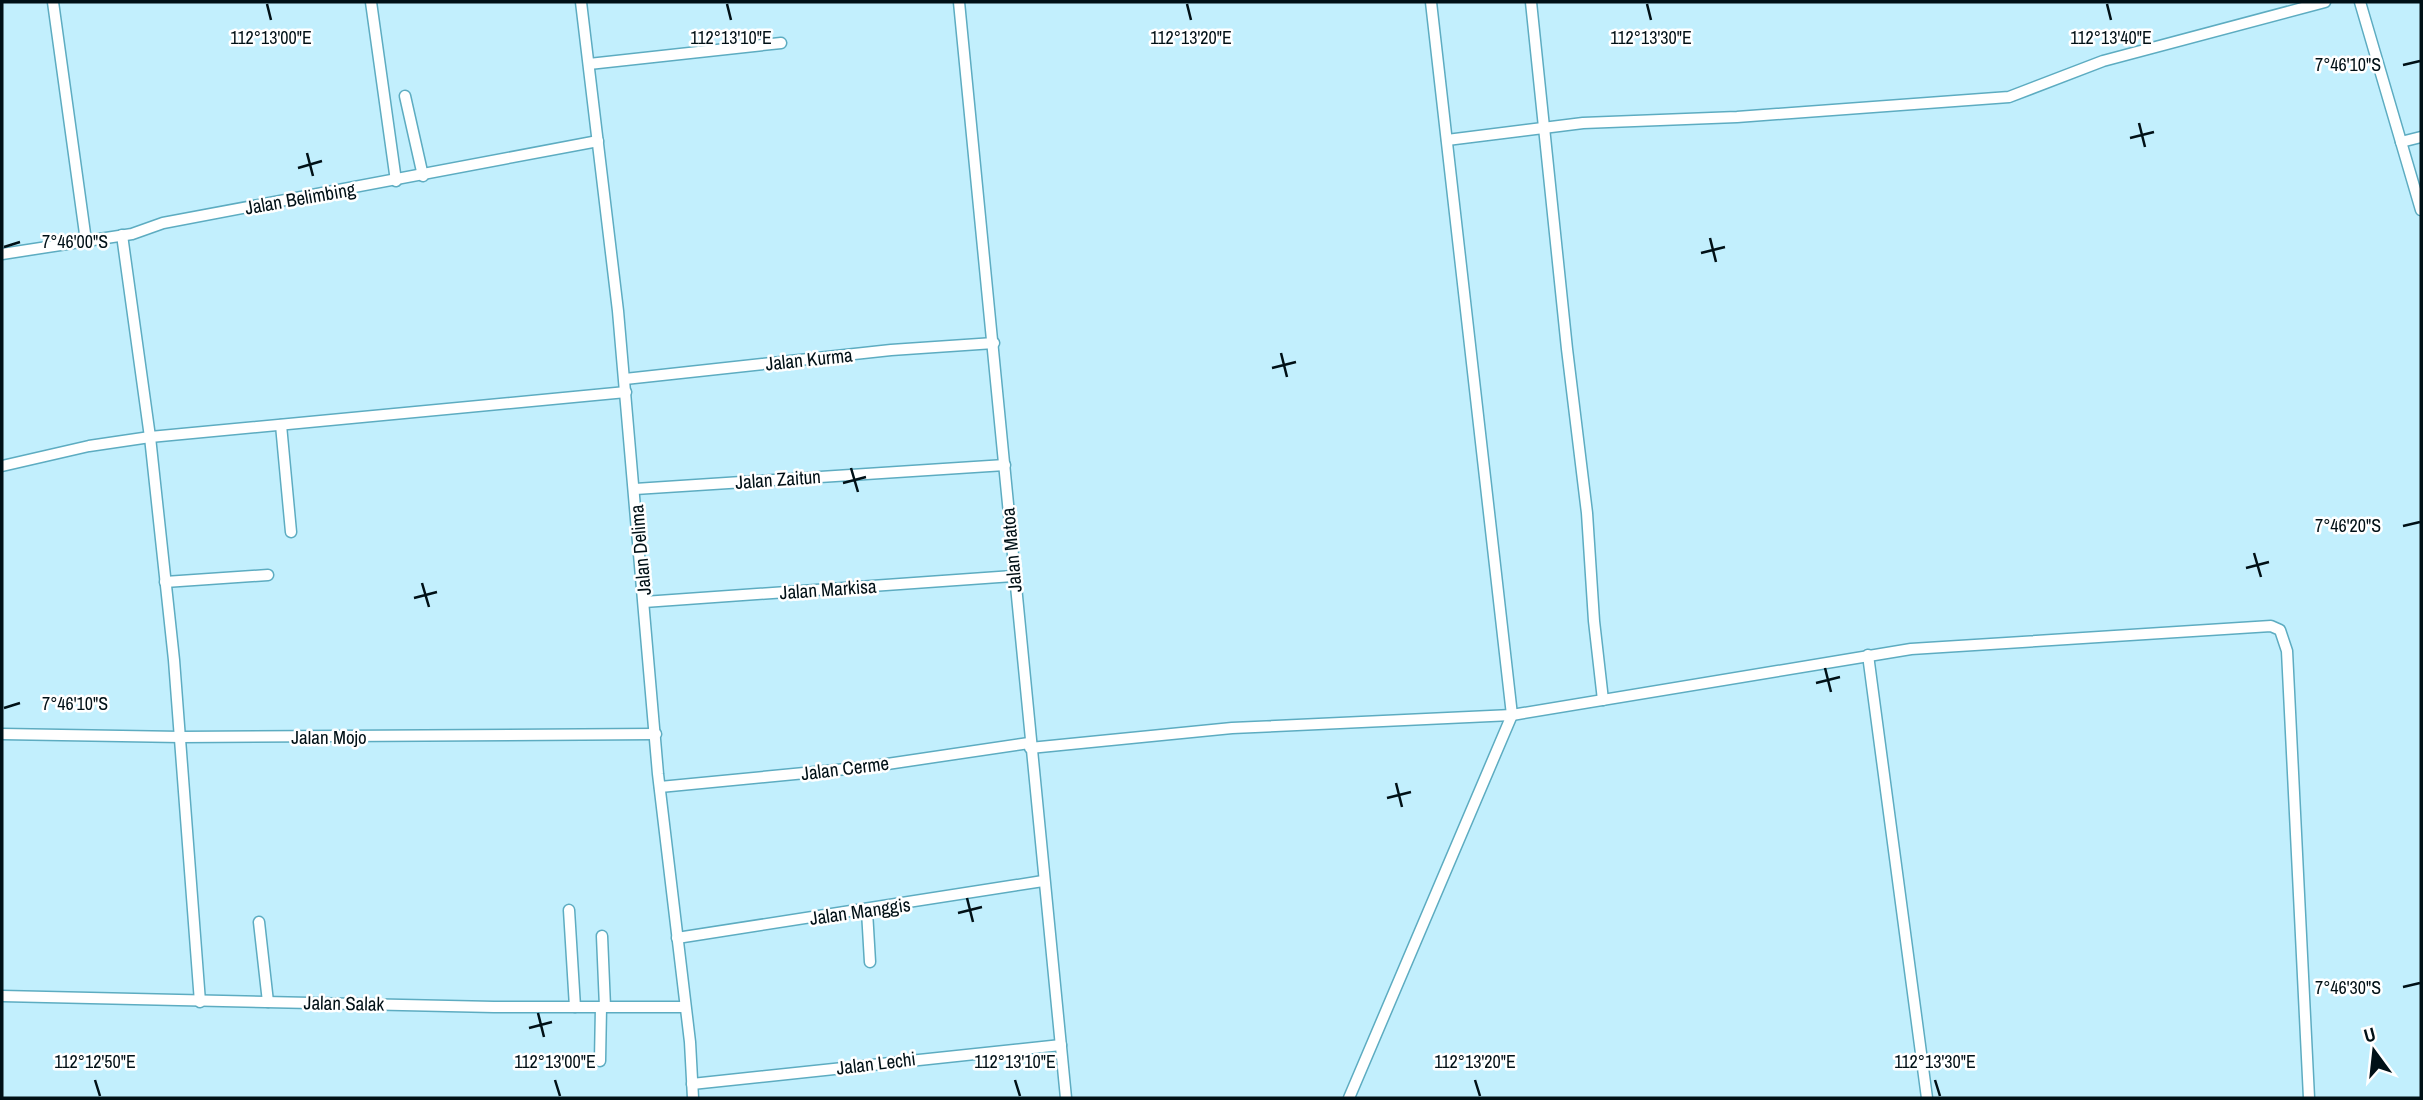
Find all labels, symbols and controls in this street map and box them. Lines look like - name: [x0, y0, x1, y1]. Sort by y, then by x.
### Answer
- text: 112°13'00"E: [230, 25, 312, 50]
- text: 112°13'10"E: [690, 25, 772, 50]
- text: 112°13'20"E: [1150, 25, 1232, 50]
- text: 112°13'30"E: [1610, 25, 1692, 50]
- text: 112°13'40"E: [2070, 25, 2152, 50]
- text: 7°46'10"S: [2315, 52, 2381, 77]
- street label: Jalan Belimbing: [243, 175, 358, 221]
- text: 7°46'00"S: [42, 229, 108, 254]
- street label: Jalan Kurma: [764, 341, 854, 377]
- street label: Jalan Zaitun: [734, 463, 822, 495]
- street label: Jalan Delima: [623, 503, 657, 596]
- street label: Jalan Matoa: [994, 506, 1028, 593]
- text: 7°46'20"S: [2315, 513, 2381, 538]
- street label: Jalan Markisa: [779, 573, 878, 605]
- text: 7°46'10"S: [42, 691, 108, 716]
- street label: Jalan Mojo: [291, 724, 367, 750]
- street label: Jalan Cerme: [800, 750, 890, 786]
- street label: Jalan Manggis: [808, 891, 912, 931]
- text: 7°46'30"S: [2315, 975, 2381, 1000]
- street label: Jalan Salak: [304, 989, 385, 1017]
- north arrow: [2339, 1016, 2409, 1086]
- text: U: [2361, 1021, 2378, 1049]
- street label: Jalan Lechi: [835, 1045, 917, 1081]
- text: 112°12'50"E: [54, 1049, 136, 1074]
- text: 112°13'00"E: [514, 1049, 596, 1074]
- text: 112°13'10"E: [974, 1049, 1056, 1074]
- text: 112°13'20"E: [1434, 1049, 1516, 1074]
- text: 112°13'30"E: [1894, 1049, 1976, 1074]

